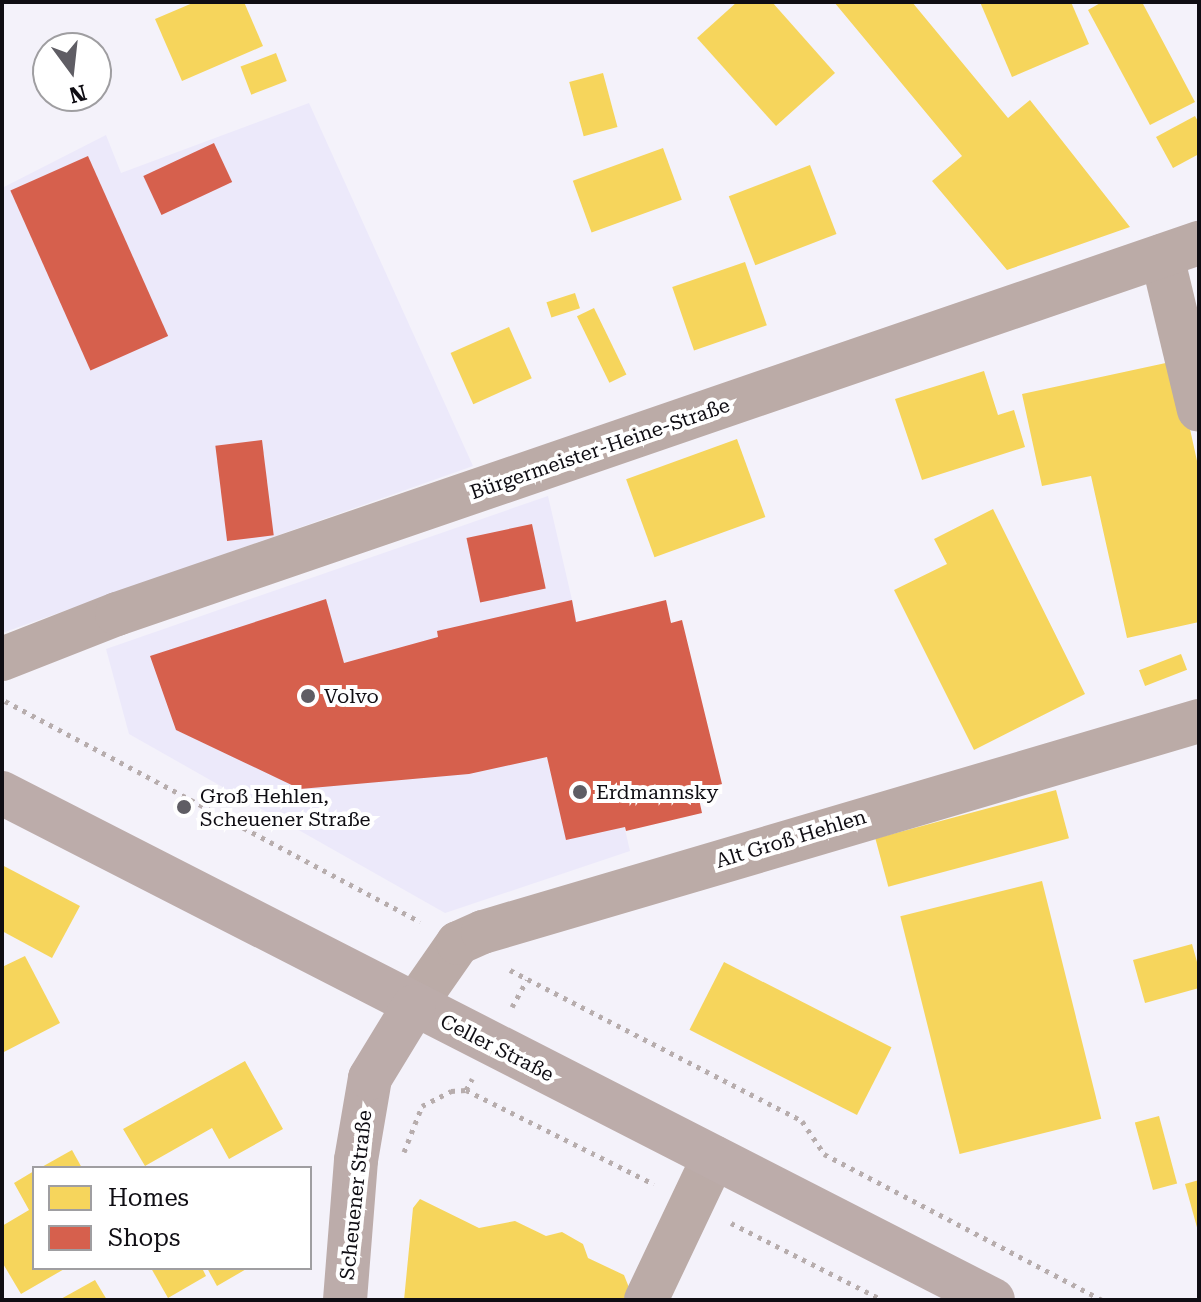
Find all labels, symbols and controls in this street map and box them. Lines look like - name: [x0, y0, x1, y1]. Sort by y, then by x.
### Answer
- north arrow: [32, 32, 112, 112]
- text: N: [66, 79, 89, 108]
- street label: Bürgermeister-Heine-Straße: [467, 393, 733, 505]
- place label: Volvo: [324, 684, 379, 708]
- marker: Volvo: [299, 687, 317, 705]
- place label: Erdmannsky: [596, 780, 718, 804]
- marker: Erdmannsky: [571, 783, 589, 801]
- place label: Groß Hehlen, Scheuener Straße: [200, 784, 371, 831]
- marker: Groß Hehlen, Scheuener Straße: [175, 798, 193, 816]
- street label: Alt Groß Hehlen: [713, 805, 869, 873]
- street label: Celler Straße: [436, 1009, 558, 1087]
- street label: Scheuener Straße: [335, 1109, 377, 1281]
- legend: [32, 1166, 312, 1270]
- text: Homes: [108, 1184, 189, 1212]
- text: Shops: [108, 1224, 180, 1252]

